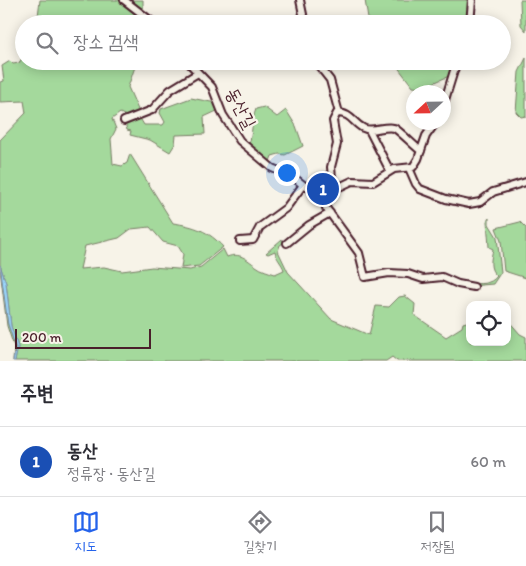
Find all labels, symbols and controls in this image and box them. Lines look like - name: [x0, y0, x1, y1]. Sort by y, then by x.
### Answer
- search box: [15, 15, 511, 70]
- icon: search: [33, 29, 61, 57]
- text: 장소 검색: [73, 30, 138, 53]
- street label: 동산길: [221, 84, 261, 133]
- north arrow: [406, 85, 451, 130]
- your location: [274, 160, 300, 186]
- pin: 1: [307, 170, 339, 208]
- map controls: [466, 301, 511, 346]
- button: locate: [466, 301, 511, 346]
- scale bar: [15, 326, 151, 349]
- text: 200 m: [22, 329, 62, 346]
- text: 주변: [20, 380, 54, 405]
- text: 동산: [67, 439, 98, 462]
- text: 1: [32, 452, 40, 471]
- text: 60 m: [471, 452, 506, 471]
- text: 정류장 · 동산길: [67, 464, 155, 483]
- tab: 지도: [72, 508, 100, 556]
- tab: 길찾기: [243, 508, 277, 556]
- tab: 저장됨: [420, 508, 454, 556]

